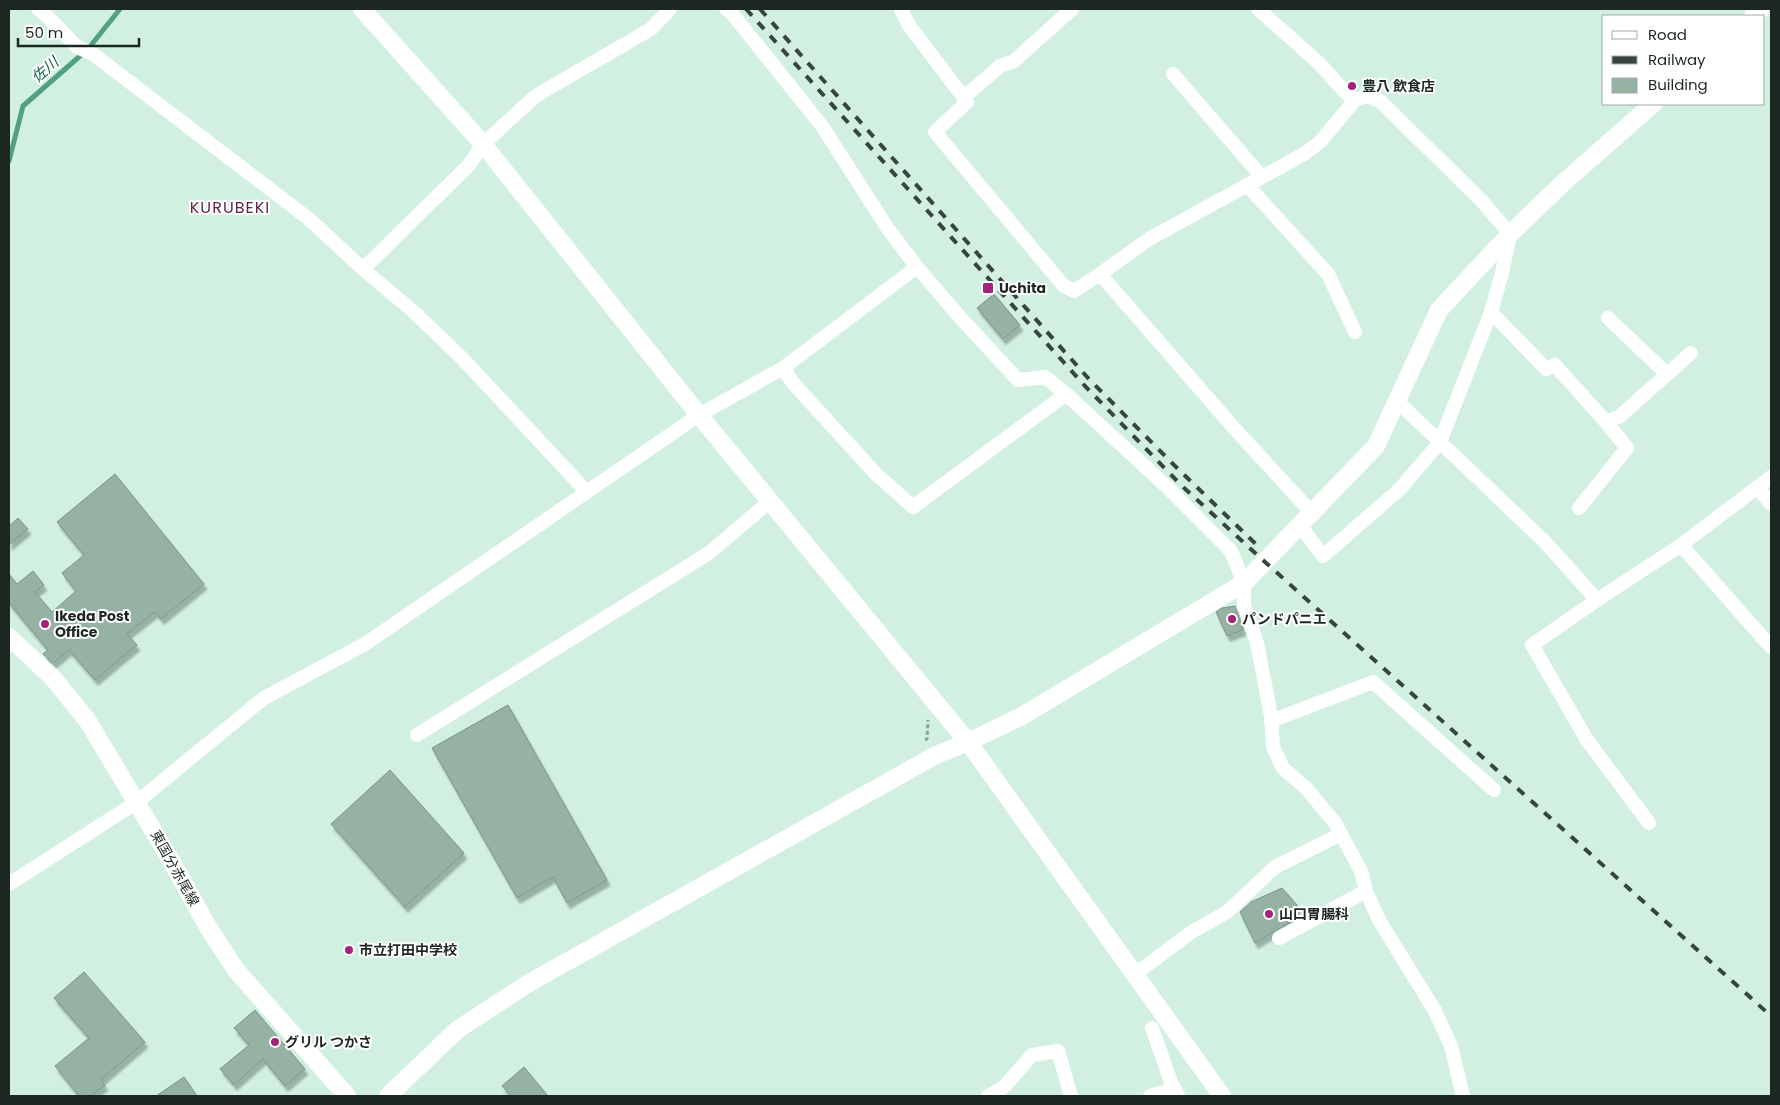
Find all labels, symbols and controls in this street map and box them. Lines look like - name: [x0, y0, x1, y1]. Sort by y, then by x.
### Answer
- scale bar: [18, 15, 139, 47]
- legend: [1602, 15, 1765, 105]
- text: 50 m: [25, 22, 63, 43]
- text: Road: [1648, 24, 1687, 45]
- text: Railway: [1648, 49, 1706, 70]
- water label: 佐川: [26, 51, 64, 87]
- text: Building: [1648, 74, 1708, 95]
- place label: 豊八 飲食店: [1362, 76, 1435, 96]
- marker: 豊八 飲食店: [1346, 80, 1358, 92]
- district label: KURUBEKI: [190, 196, 270, 219]
- place label: Uchita: [999, 278, 1046, 298]
- marker: Uchita: [981, 281, 995, 295]
- place label: Ikeda Post Office: [55, 606, 130, 642]
- place label: パンドパニエ: [1242, 609, 1327, 629]
- marker: パンドパニエ: [1226, 613, 1238, 625]
- marker: Ikeda Post Office: [39, 618, 51, 630]
- street label: 東国分赤尾線: [146, 826, 204, 910]
- place label: 山口胃腸科: [1279, 904, 1349, 924]
- marker: 山口胃腸科: [1263, 908, 1275, 920]
- place label: 市立打田中学校: [359, 940, 457, 960]
- marker: 市立打田中学校: [343, 944, 355, 956]
- place label: グリル つかさ: [285, 1032, 372, 1052]
- marker: グリル つかさ: [269, 1036, 281, 1048]

